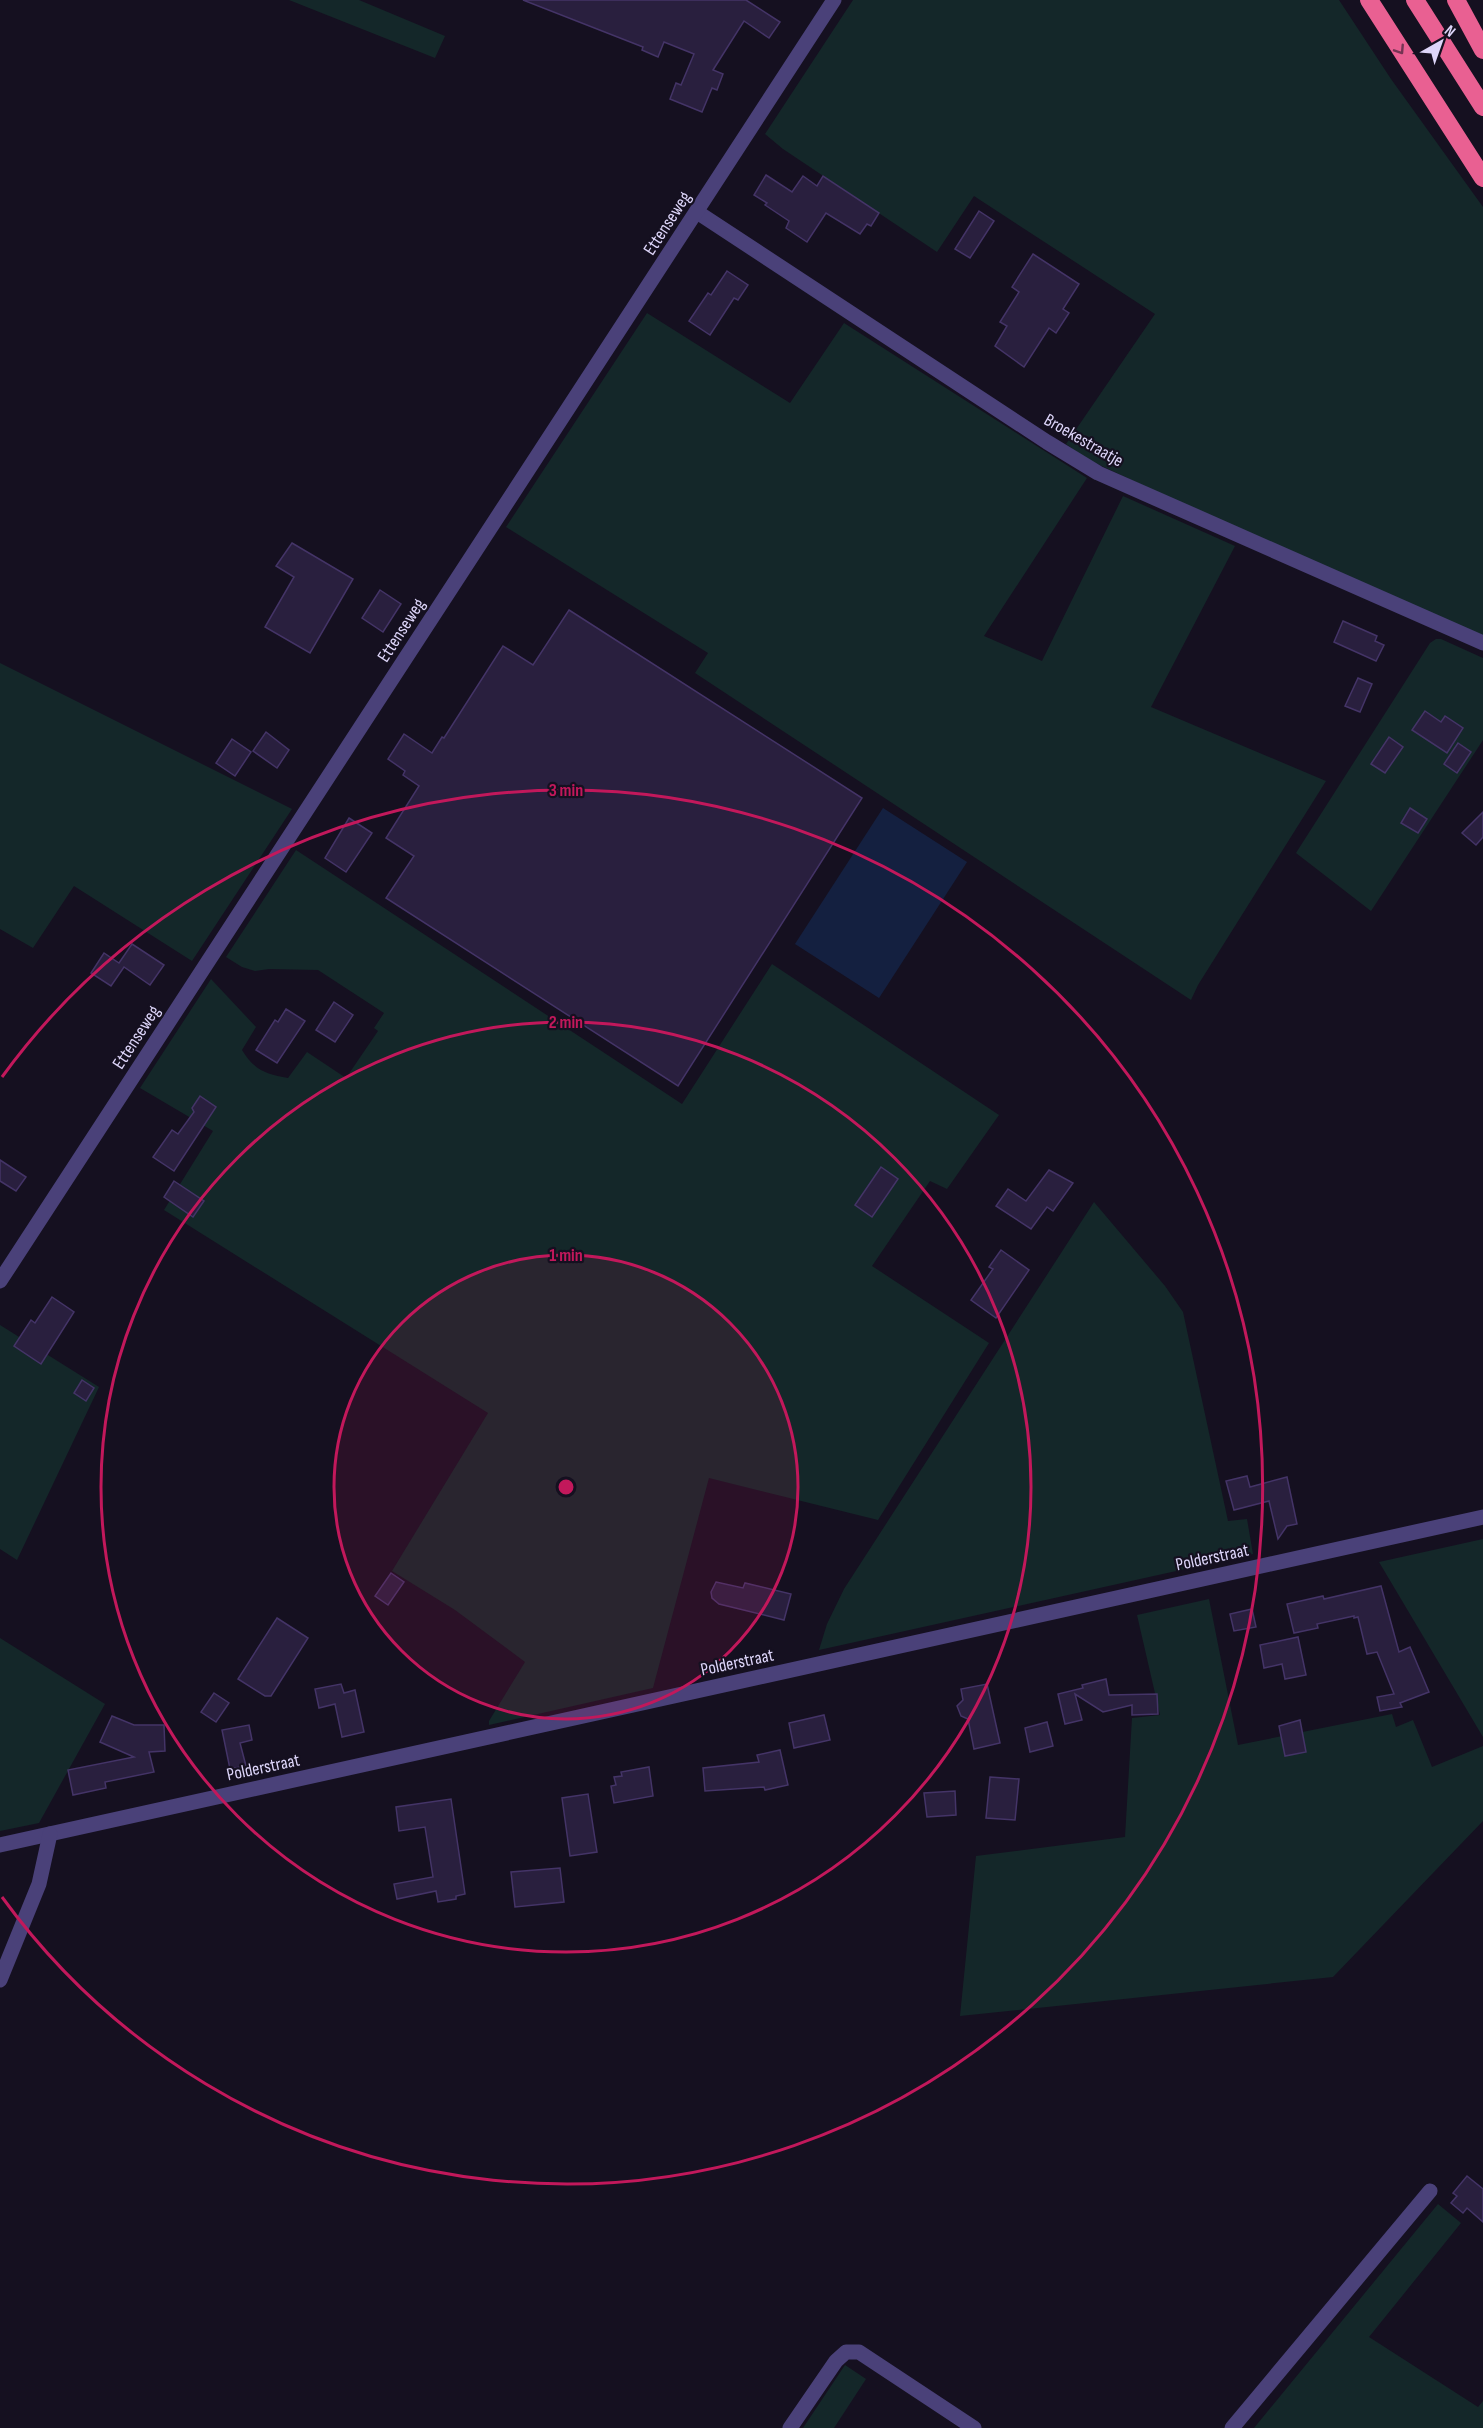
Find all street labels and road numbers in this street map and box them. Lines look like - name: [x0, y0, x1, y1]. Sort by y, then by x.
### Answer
- street label: Ettenseweg: [639, 188, 696, 259]
- street label: Broekestraatje: [1040, 409, 1127, 472]
- street label: Ettenseweg: [373, 595, 430, 666]
- street label: Ettenseweg: [108, 1002, 165, 1073]
- street label: Polderstraat: [1174, 1539, 1251, 1575]
- street label: Polderstraat: [699, 1644, 776, 1680]
- street label: Polderstraat: [225, 1749, 302, 1785]

